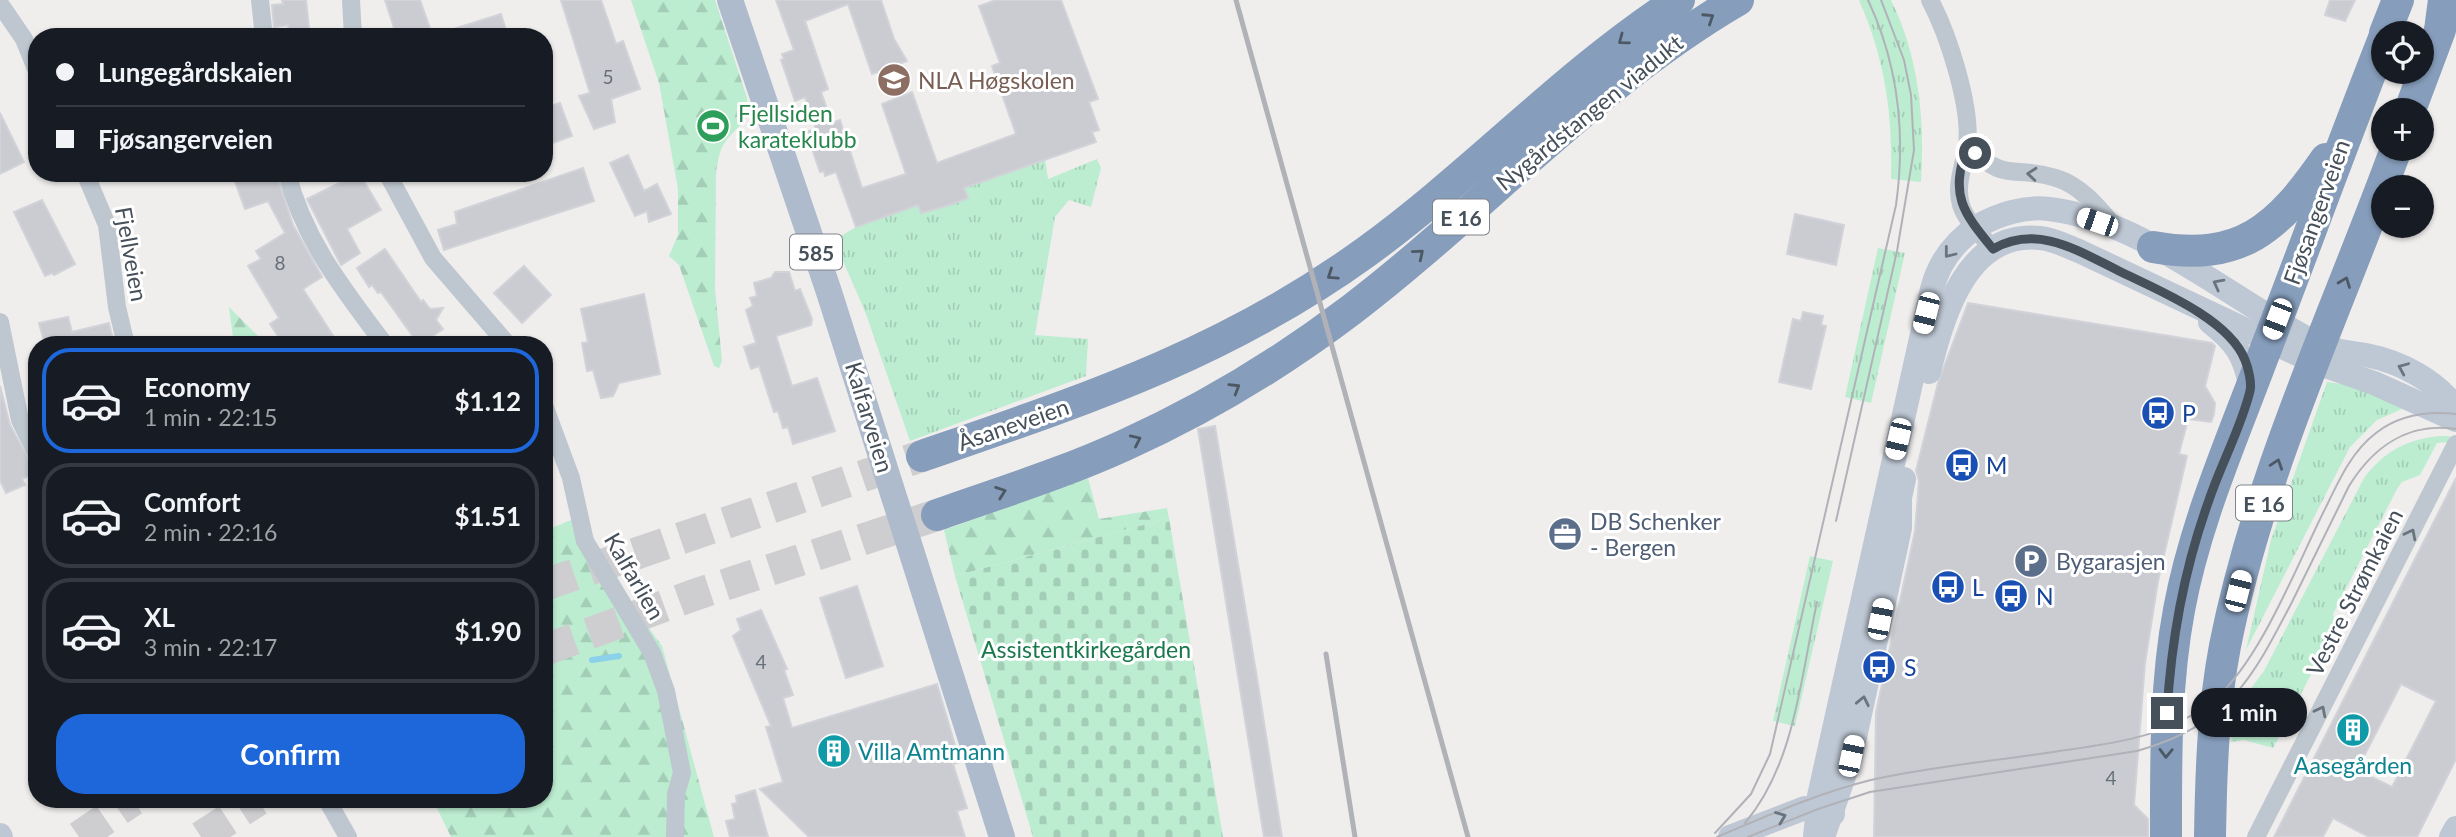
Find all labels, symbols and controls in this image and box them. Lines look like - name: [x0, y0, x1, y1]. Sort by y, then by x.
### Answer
- one-way arrow: [1701, 14, 1714, 26]
- map controls: [2371, 21, 2434, 238]
- button: locate: [2371, 21, 2434, 84]
- street label: Nygårdstangen viadukt: [1490, 28, 1689, 196]
- one-way arrow: [1618, 31, 1631, 44]
- text: Lungegårdskaien: [98, 56, 292, 88]
- school or university icon: NLA Høgskolen: [875, 61, 913, 99]
- house number: 5: [602, 65, 614, 88]
- place label: NLA Høgskolen: [918, 66, 1075, 94]
- button: +: [2371, 98, 2434, 161]
- place label: Fjellsiden karateklubb: [738, 99, 857, 153]
- sports icon: Fjellsiden karateklubb: [694, 107, 732, 145]
- text: Fjøsangerveien: [98, 123, 273, 155]
- street label: Fjøsangerveien: [2277, 136, 2355, 288]
- route start: [1959, 137, 1991, 169]
- one-way arrow: [2026, 167, 2037, 182]
- button: −: [2371, 175, 2434, 238]
- road number: E 16: [1433, 200, 1489, 234]
- street label: Fjellveien: [110, 204, 154, 304]
- car: [2074, 205, 2121, 239]
- road number: 585: [790, 234, 842, 270]
- one-way arrow: [1945, 245, 1958, 258]
- one-way arrow: [1411, 250, 1423, 263]
- house number: 8: [274, 251, 286, 274]
- one-way arrow: [1327, 267, 1340, 279]
- one-way arrow: [2336, 276, 2350, 288]
- one-way arrow: [2213, 279, 2226, 292]
- car: [1911, 290, 1942, 336]
- car: [2260, 296, 2295, 342]
- street label: Kalfarveien: [840, 358, 900, 476]
- one-way arrow: [2397, 362, 2409, 376]
- icon: car: [60, 369, 123, 432]
- text: Economy: [144, 371, 250, 403]
- one-way arrow: [1227, 383, 1240, 396]
- text: $1.12: [455, 385, 521, 417]
- street label: Åsaneveien: [954, 392, 1072, 456]
- bus stop icon: P: [2139, 394, 2177, 432]
- place label: P: [2182, 399, 2196, 427]
- text: 1 min · 22:15: [144, 403, 277, 431]
- car: [1884, 416, 1913, 462]
- one-way arrow: [1128, 435, 1141, 449]
- bus stop icon: M: [1943, 446, 1981, 484]
- place label: M: [1986, 451, 2007, 479]
- one-way arrow: [2269, 458, 2283, 470]
- icon: car: [60, 484, 123, 547]
- text: Comfort: [144, 486, 241, 518]
- one-way arrow: [995, 486, 1007, 500]
- road number: E 16: [2236, 486, 2292, 520]
- text: $1.51: [455, 500, 521, 532]
- street label: Vestre Strømkaien: [2300, 504, 2408, 680]
- place label: DB Schenker - Bergen: [1590, 507, 1722, 561]
- office icon: DB Schenker - Bergen: [1546, 515, 1584, 553]
- text: 2 min · 22:16: [144, 518, 277, 546]
- street label: Kalfarlien: [599, 528, 671, 624]
- one-way arrow: [2403, 529, 2417, 541]
- parking icon: Bygarasjen: [2012, 542, 2050, 580]
- place label: Bygarasjen: [2056, 547, 2166, 575]
- bus stop icon: L: [1929, 568, 1967, 606]
- car: [2223, 568, 2254, 614]
- place label: L: [1972, 573, 1984, 601]
- bus stop icon: N: [1992, 577, 2030, 615]
- place label: N: [2036, 582, 2054, 610]
- car: [1866, 596, 1895, 642]
- icon: car: [60, 599, 123, 662]
- text: XL: [144, 601, 175, 633]
- text: $1.90: [455, 615, 521, 647]
- text: 3 min · 22:17: [144, 633, 277, 661]
- park label: Assistentkirkegården: [981, 635, 1191, 663]
- bus stop icon: S: [1860, 648, 1898, 686]
- house number: 4: [755, 650, 767, 673]
- place label: S: [1904, 653, 1916, 681]
- callout: 1 min: [2192, 688, 2307, 738]
- one-way arrow: [1855, 695, 1870, 707]
- route end: [2151, 697, 2183, 729]
- text: 1 min: [2220, 698, 2278, 726]
- one-way arrow: [2313, 706, 2326, 718]
- building icon: Aasegården: [2334, 711, 2372, 749]
- button: Confirm: [56, 714, 525, 794]
- building icon: Villa Amtmann: [815, 732, 853, 770]
- car: [1837, 733, 1866, 779]
- place label: Villa Amtmann: [858, 737, 1005, 765]
- one-way arrow: [2158, 748, 2174, 758]
- place label: Aasegården: [2294, 751, 2412, 779]
- house number: 4: [2105, 766, 2117, 789]
- one-way arrow: [1774, 811, 1786, 825]

